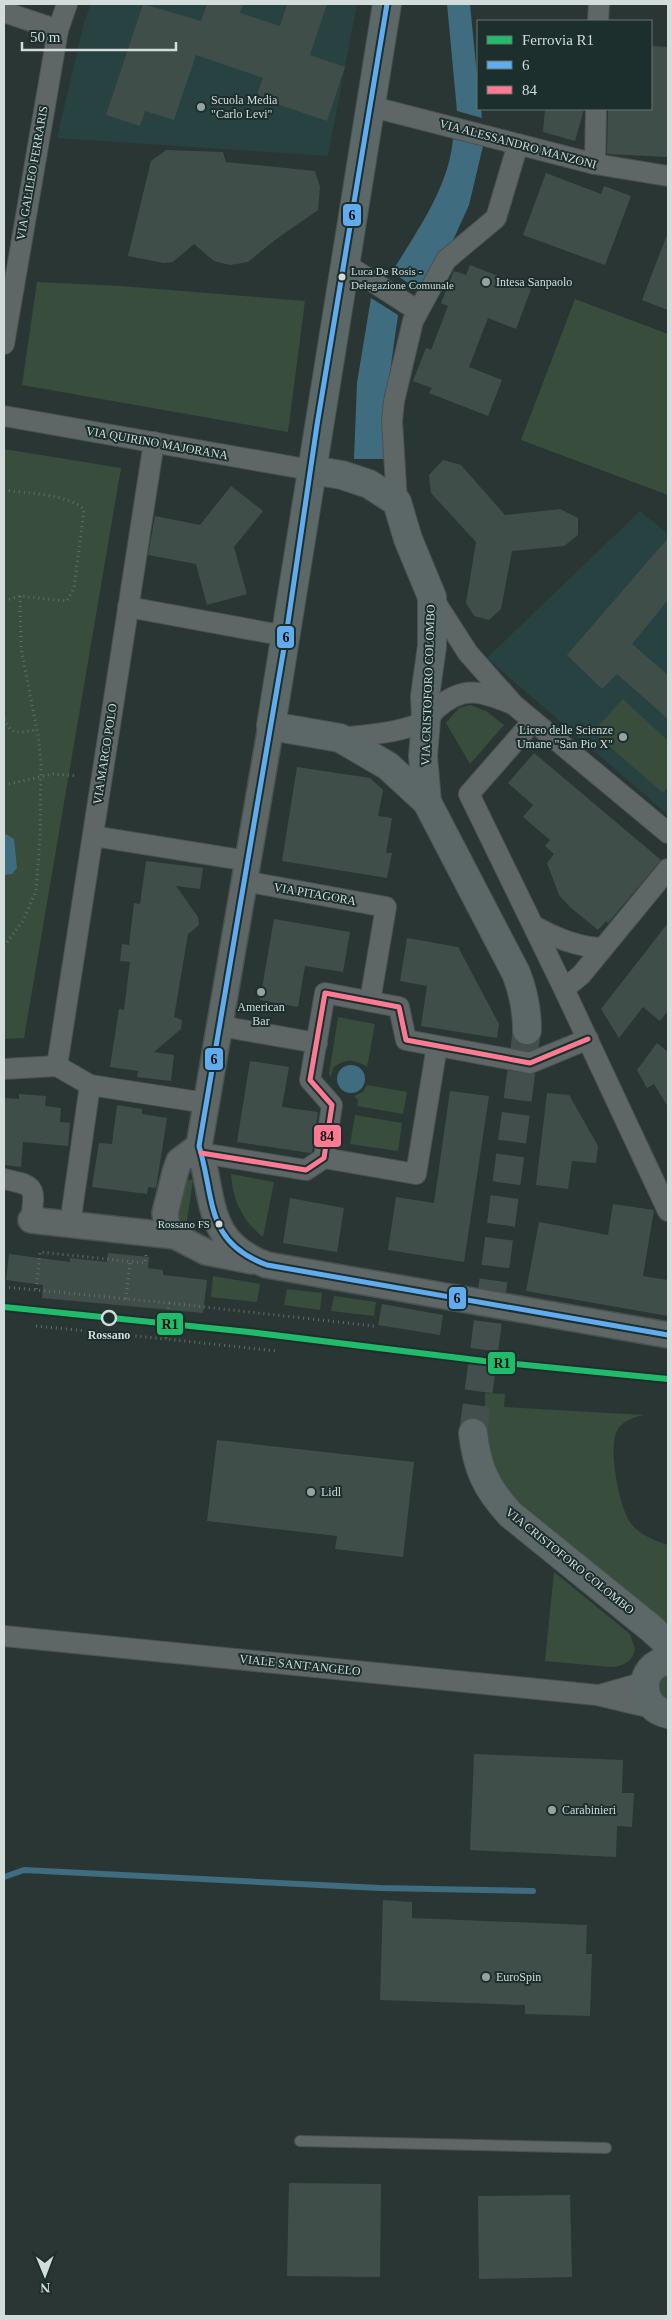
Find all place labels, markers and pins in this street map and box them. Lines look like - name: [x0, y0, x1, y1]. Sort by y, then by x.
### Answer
- place label: Scuola Media "Carlo Levi": [211, 93, 278, 121]
- marker: Scuola Media "Carlo Levi": [195, 101, 207, 113]
- place label: Luca De Rosis - Delegazione Comunale: [351, 265, 454, 291]
- marker: Luca De Rosis - Delegazione Comunale: [337, 272, 347, 282]
- place label: Intesa Sanpaolo: [496, 275, 572, 289]
- marker: Intesa Sanpaolo: [480, 276, 492, 288]
- place label: Liceo delle Scienze Umane "San Pio X": [517, 723, 613, 751]
- marker: Liceo delle Scienze Umane "San Pio X": [617, 731, 629, 743]
- marker: American Bar: [255, 986, 267, 998]
- place label: American Bar: [237, 1000, 285, 1028]
- place label: Rossano FS: [158, 1218, 210, 1230]
- marker: Rossano FS: [214, 1219, 224, 1229]
- marker: Rossano: [101, 1310, 117, 1326]
- place label: Rossano: [88, 1328, 130, 1342]
- place label: Lidl: [321, 1485, 342, 1499]
- marker: Lidl: [305, 1486, 317, 1498]
- place label: Carabinieri: [562, 1803, 617, 1817]
- marker: Carabinieri: [546, 1804, 558, 1816]
- place label: EuroSpin: [496, 1970, 541, 1984]
- marker: EuroSpin: [480, 1971, 492, 1983]

